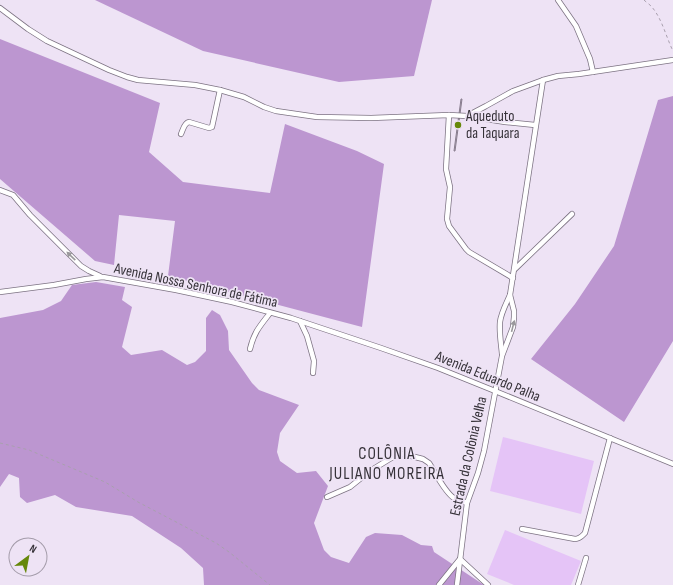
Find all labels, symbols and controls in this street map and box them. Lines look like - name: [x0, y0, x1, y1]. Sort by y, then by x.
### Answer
- place label: Aqueduto da Taquara: [465, 107, 520, 143]
- marker: Aqueduto da Taquara: [453, 120, 463, 130]
- one-way arrow: [66, 252, 76, 261]
- street label: Avenida Nossa Senhora de Fátima: [111, 259, 280, 312]
- one-way arrow: [510, 320, 516, 332]
- street label: Avenida Eduardo Palha: [431, 346, 543, 406]
- street label: Estrada da Colônia Velha: [446, 394, 491, 518]
- district label: COLÔNIA JULIANO MOREIRA: [328, 444, 445, 484]
- north arrow: [8, 537, 48, 577]
- text: N: [27, 542, 39, 556]

